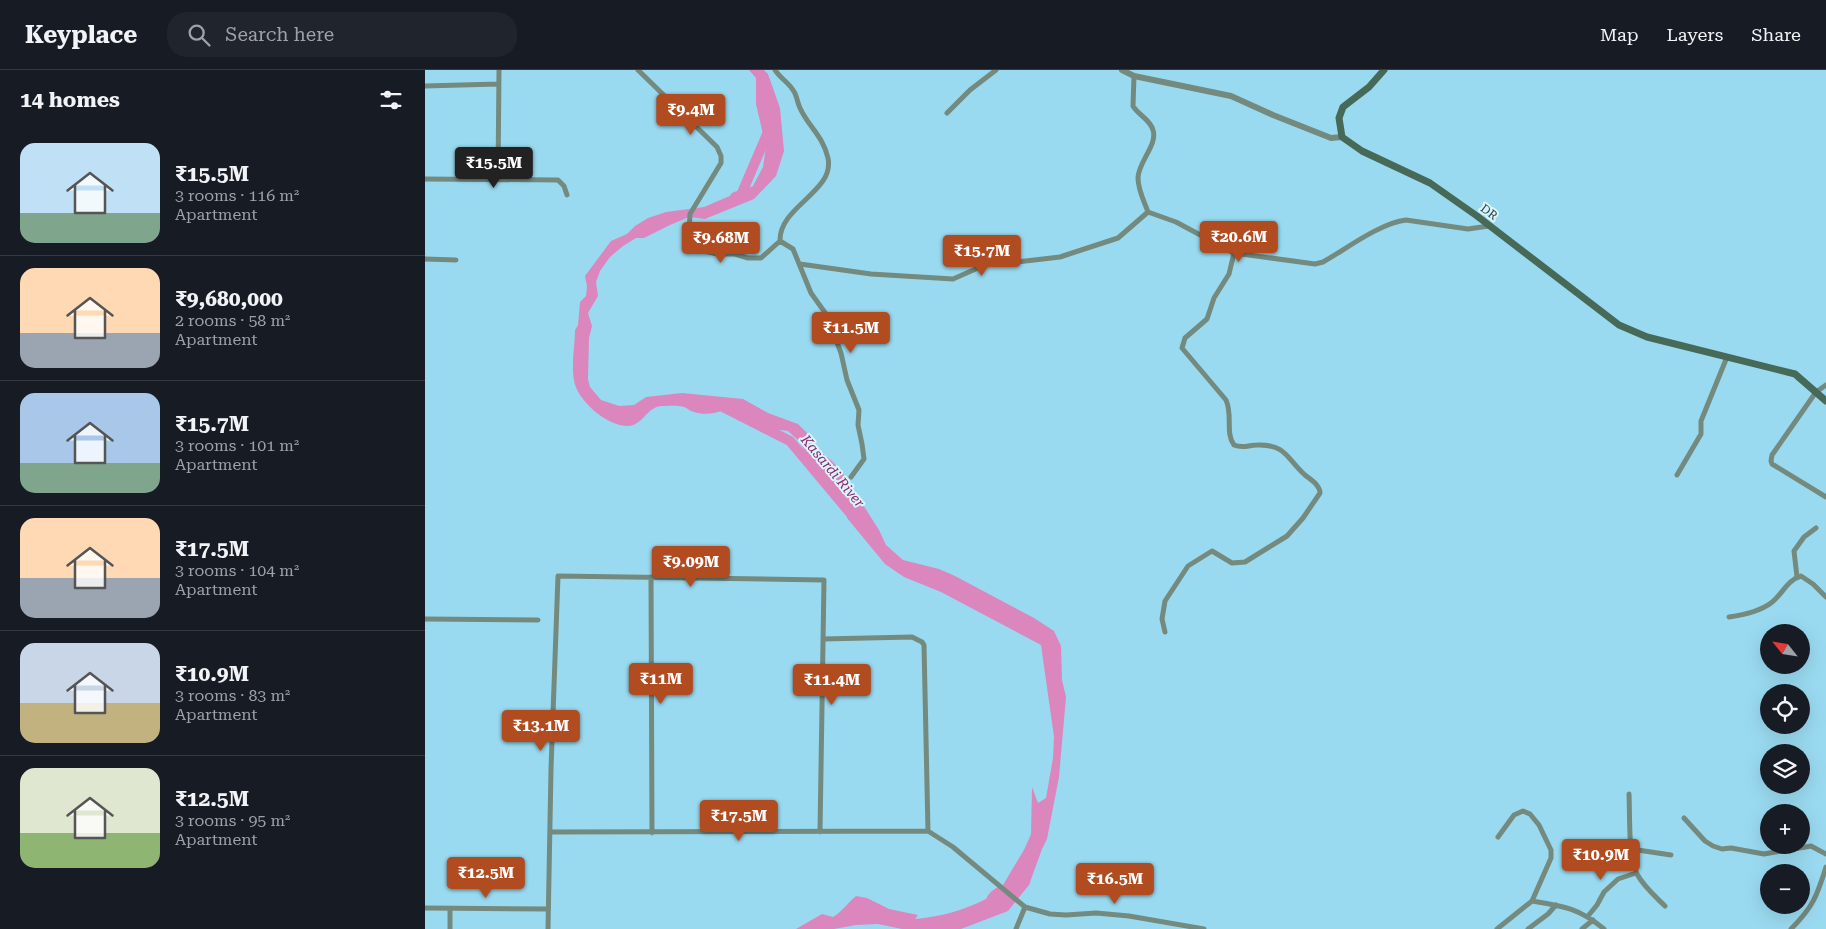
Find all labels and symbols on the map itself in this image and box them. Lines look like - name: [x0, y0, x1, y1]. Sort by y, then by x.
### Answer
- pin: ₹9.4M: [656, 93, 726, 136]
- pin: ₹15.5M: [453, 146, 535, 189]
- street label: DR: [1478, 201, 1501, 223]
- pin: ₹20.6M: [1198, 220, 1280, 263]
- pin: ₹9.68M: [680, 222, 762, 264]
- pin: ₹15.7M: [941, 234, 1023, 277]
- pin: ₹11.5M: [810, 312, 892, 354]
- water label: Kasardi River: [797, 431, 868, 511]
- pin: ₹9.09M: [650, 546, 732, 588]
- north arrow: [1760, 624, 1810, 674]
- pin: ₹11M: [631, 662, 691, 705]
- pin: ₹11.4M: [791, 664, 873, 706]
- pin: ₹13.1M: [500, 710, 582, 752]
- pin: ₹17.5M: [698, 800, 780, 842]
- pin: ₹10.9M: [1560, 838, 1642, 881]
- pin: ₹12.5M: [445, 856, 527, 899]
- pin: ₹16.5M: [1074, 862, 1156, 905]

